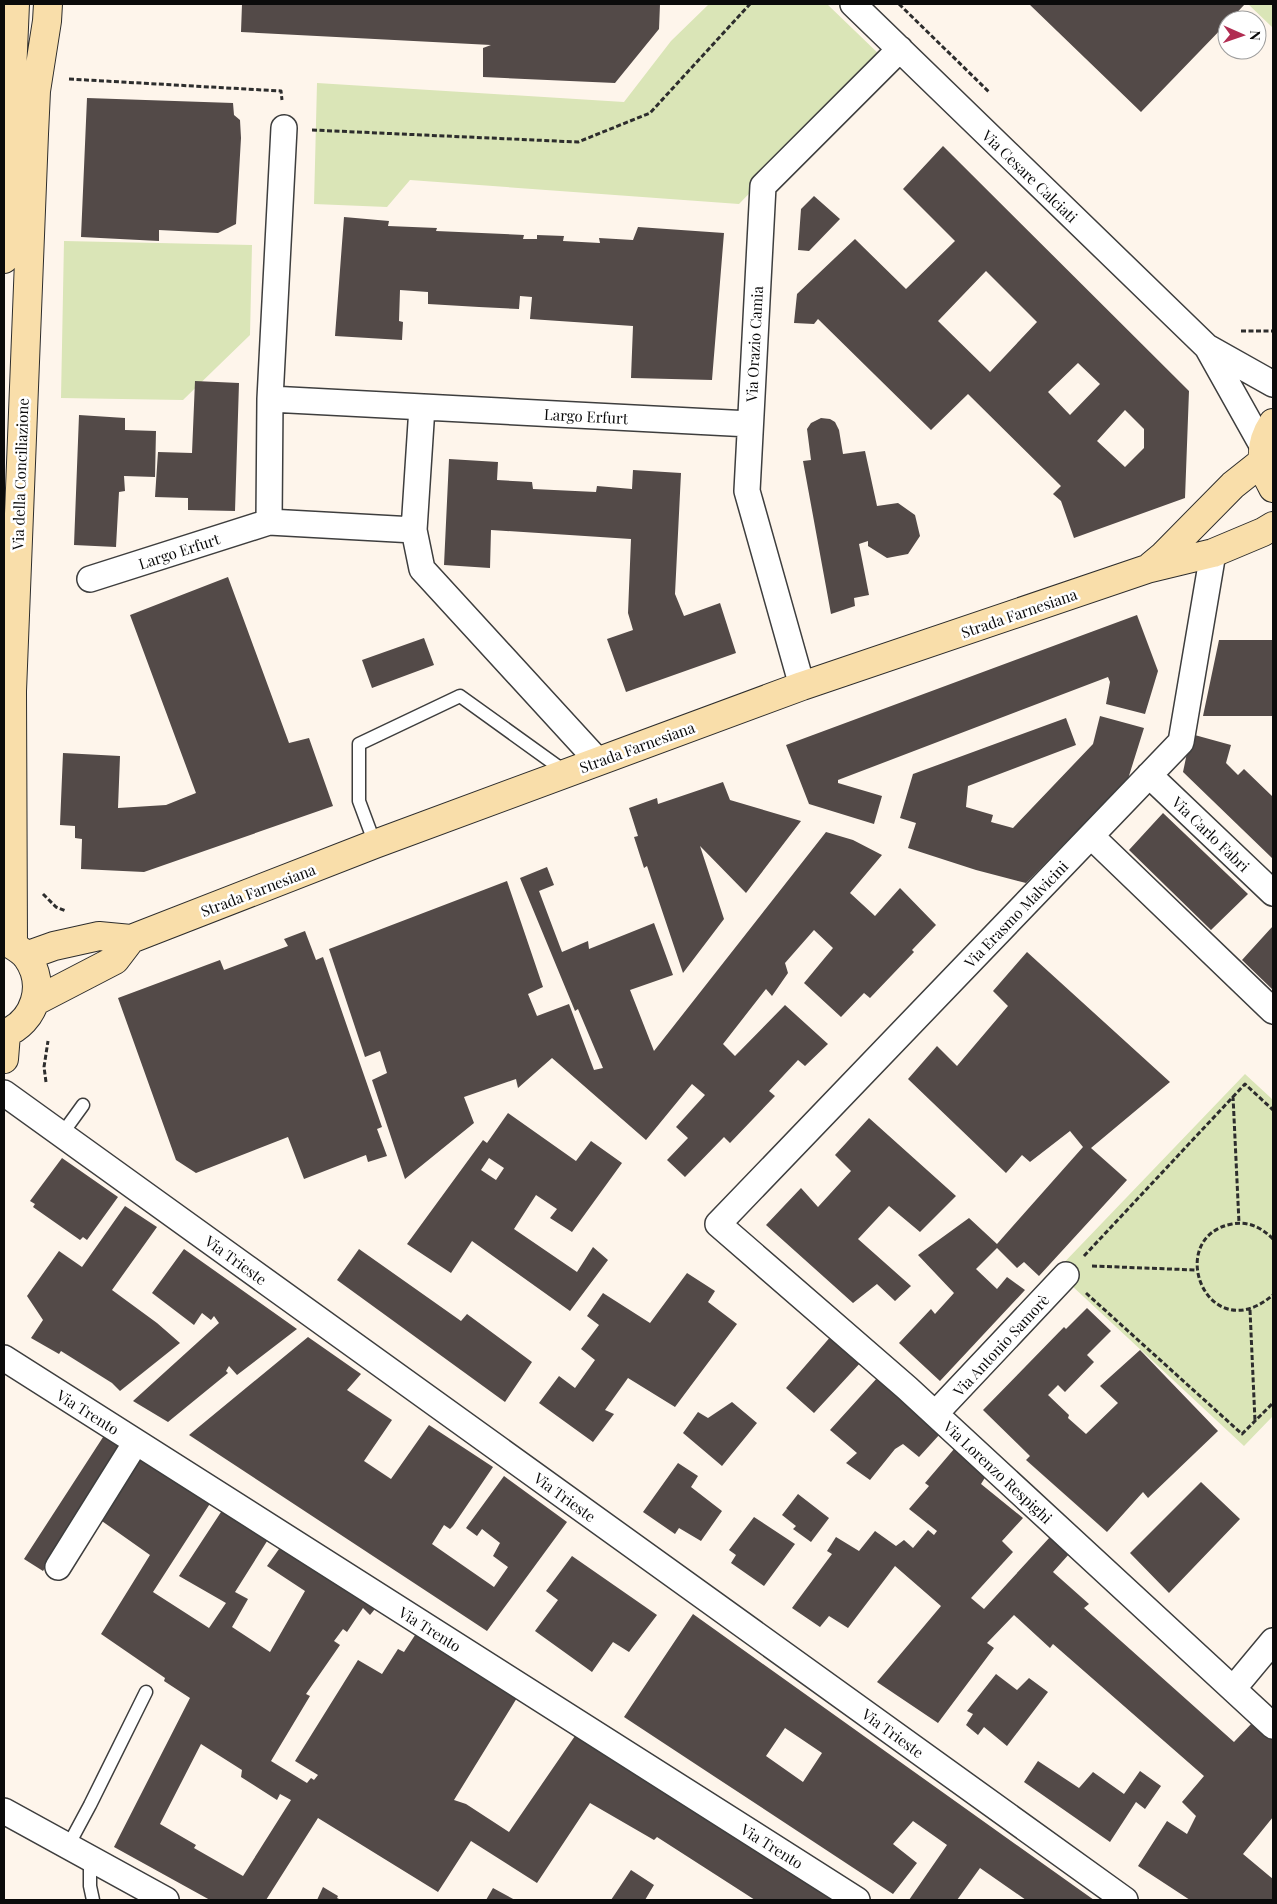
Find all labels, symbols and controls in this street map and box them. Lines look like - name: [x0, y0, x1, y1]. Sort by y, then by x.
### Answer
- north arrow: [1217, 10, 1267, 60]
- text: N: [1246, 30, 1265, 41]
- street label: Via Cesare Calciati: [977, 125, 1082, 227]
- street label: Via Orazio Camia: [741, 285, 767, 404]
- street label: Via della Conciliazione: [7, 398, 33, 551]
- street label: Largo Erfurt: [543, 404, 629, 428]
- street label: Largo Erfurt: [136, 528, 223, 574]
- street label: Strada Farnesiana: [958, 584, 1080, 642]
- street label: Strada Farnesiana: [577, 717, 698, 777]
- street label: Via Carlo Fabri: [1167, 791, 1254, 876]
- street label: Via Erasmo Malvicini: [959, 856, 1073, 972]
- street label: Strada Farnesiana: [198, 859, 319, 921]
- street label: Via Trieste: [200, 1230, 271, 1289]
- street label: Via Antonio Samorè: [948, 1290, 1053, 1401]
- street label: Via Trento: [52, 1384, 123, 1439]
- street label: Via Lorenzo Respighi: [939, 1416, 1057, 1528]
- street label: Via Trieste: [529, 1467, 600, 1526]
- street label: Via Trento: [394, 1601, 465, 1656]
- street label: Via Trieste: [857, 1703, 928, 1762]
- street label: Via Trento: [736, 1818, 807, 1873]

